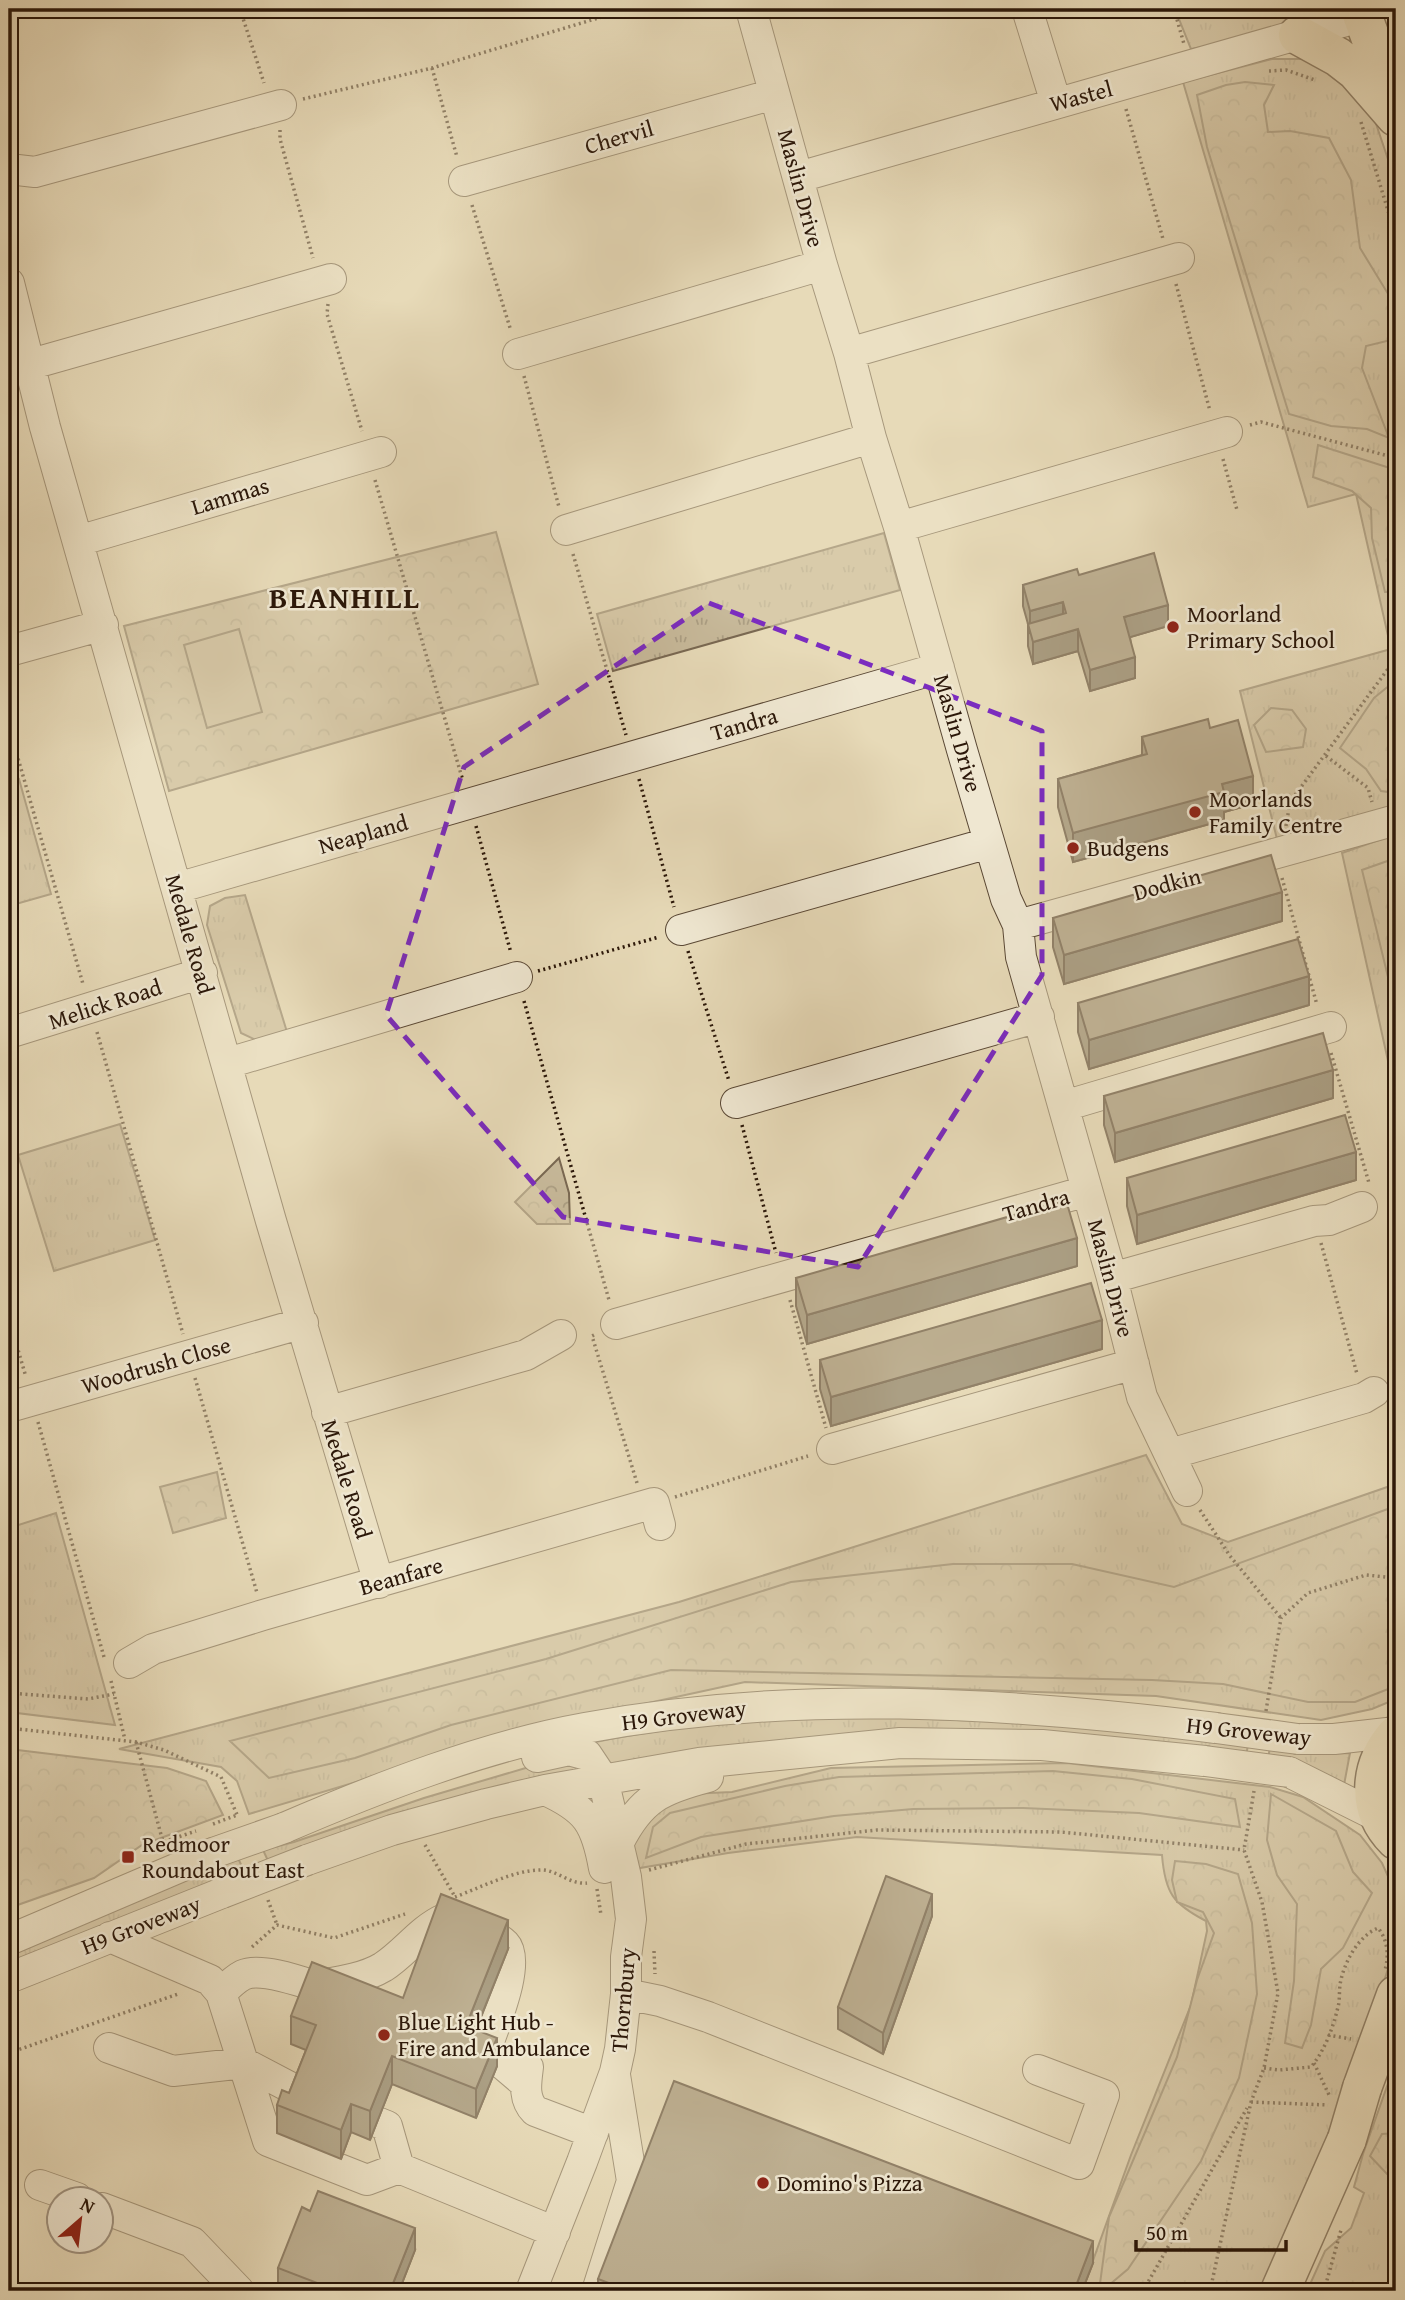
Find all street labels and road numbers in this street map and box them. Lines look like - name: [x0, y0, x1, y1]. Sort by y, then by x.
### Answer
- street label: Wastel: [1046, 71, 1116, 120]
- street label: Chervil: [581, 111, 657, 162]
- street label: Maslin Drive: [770, 125, 833, 251]
- street label: Lammas: [187, 468, 273, 523]
- street label: Maslin Drive: [926, 670, 991, 796]
- street label: Tandra: [707, 698, 781, 749]
- street label: Neapland: [314, 805, 412, 862]
- street label: Dodkin: [1129, 859, 1205, 908]
- street label: Medale Road: [158, 870, 224, 998]
- street label: Melick Road: [44, 969, 166, 1037]
- street label: Tandra: [999, 1179, 1073, 1230]
- street label: Maslin Drive: [1080, 1215, 1143, 1341]
- street label: Woodrush Close: [77, 1327, 234, 1402]
- street label: Medale Road: [314, 1415, 381, 1543]
- street label: Beanfare: [355, 1548, 447, 1603]
- street label: H9 Groveway: [620, 1690, 749, 1739]
- street label: H9 Groveway: [1185, 1708, 1314, 1754]
- street label: H9 Groveway: [76, 1886, 206, 1962]
- street label: Thornbury: [601, 1946, 644, 2054]

